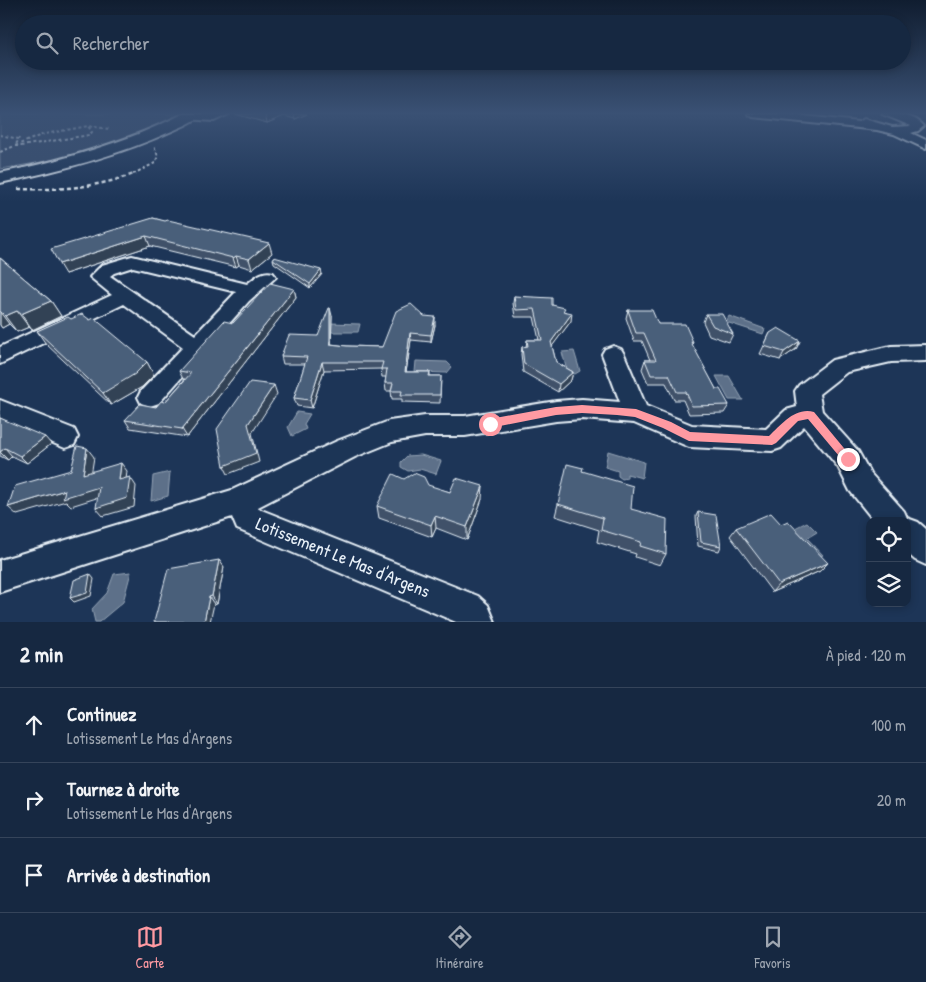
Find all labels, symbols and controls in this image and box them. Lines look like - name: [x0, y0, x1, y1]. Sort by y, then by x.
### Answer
- search box: [15, 15, 911, 70]
- icon: search: [33, 29, 61, 57]
- text: Rechercher: [73, 30, 150, 56]
- route start: [479, 413, 502, 436]
- route end: [837, 448, 860, 471]
- street label: Lotissement Le Mas d'Argens: [252, 511, 434, 603]
- map controls: [866, 517, 911, 607]
- button: locate: [866, 517, 911, 562]
- button: layers: [866, 562, 911, 607]
- text: 2 min: [20, 640, 63, 669]
- text: À pied · 120 m: [826, 644, 906, 666]
- text: Continuez: [67, 701, 136, 727]
- icon: ahead: [20, 711, 48, 739]
- text: 100 m: [871, 714, 906, 736]
- text: Lotissement Le Mas d'Argens: [67, 727, 232, 749]
- text: Tournez à droite: [67, 776, 180, 802]
- icon: right: [20, 786, 48, 814]
- text: 20 m: [877, 789, 906, 811]
- text: Lotissement Le Mas d'Argens: [67, 802, 232, 824]
- icon: arrive: [20, 861, 48, 889]
- text: Arrivée à destination: [67, 862, 210, 888]
- tab: Carte: [136, 923, 164, 972]
- tab: Itinéraire: [435, 923, 484, 972]
- tab: Favoris: [755, 923, 790, 972]

